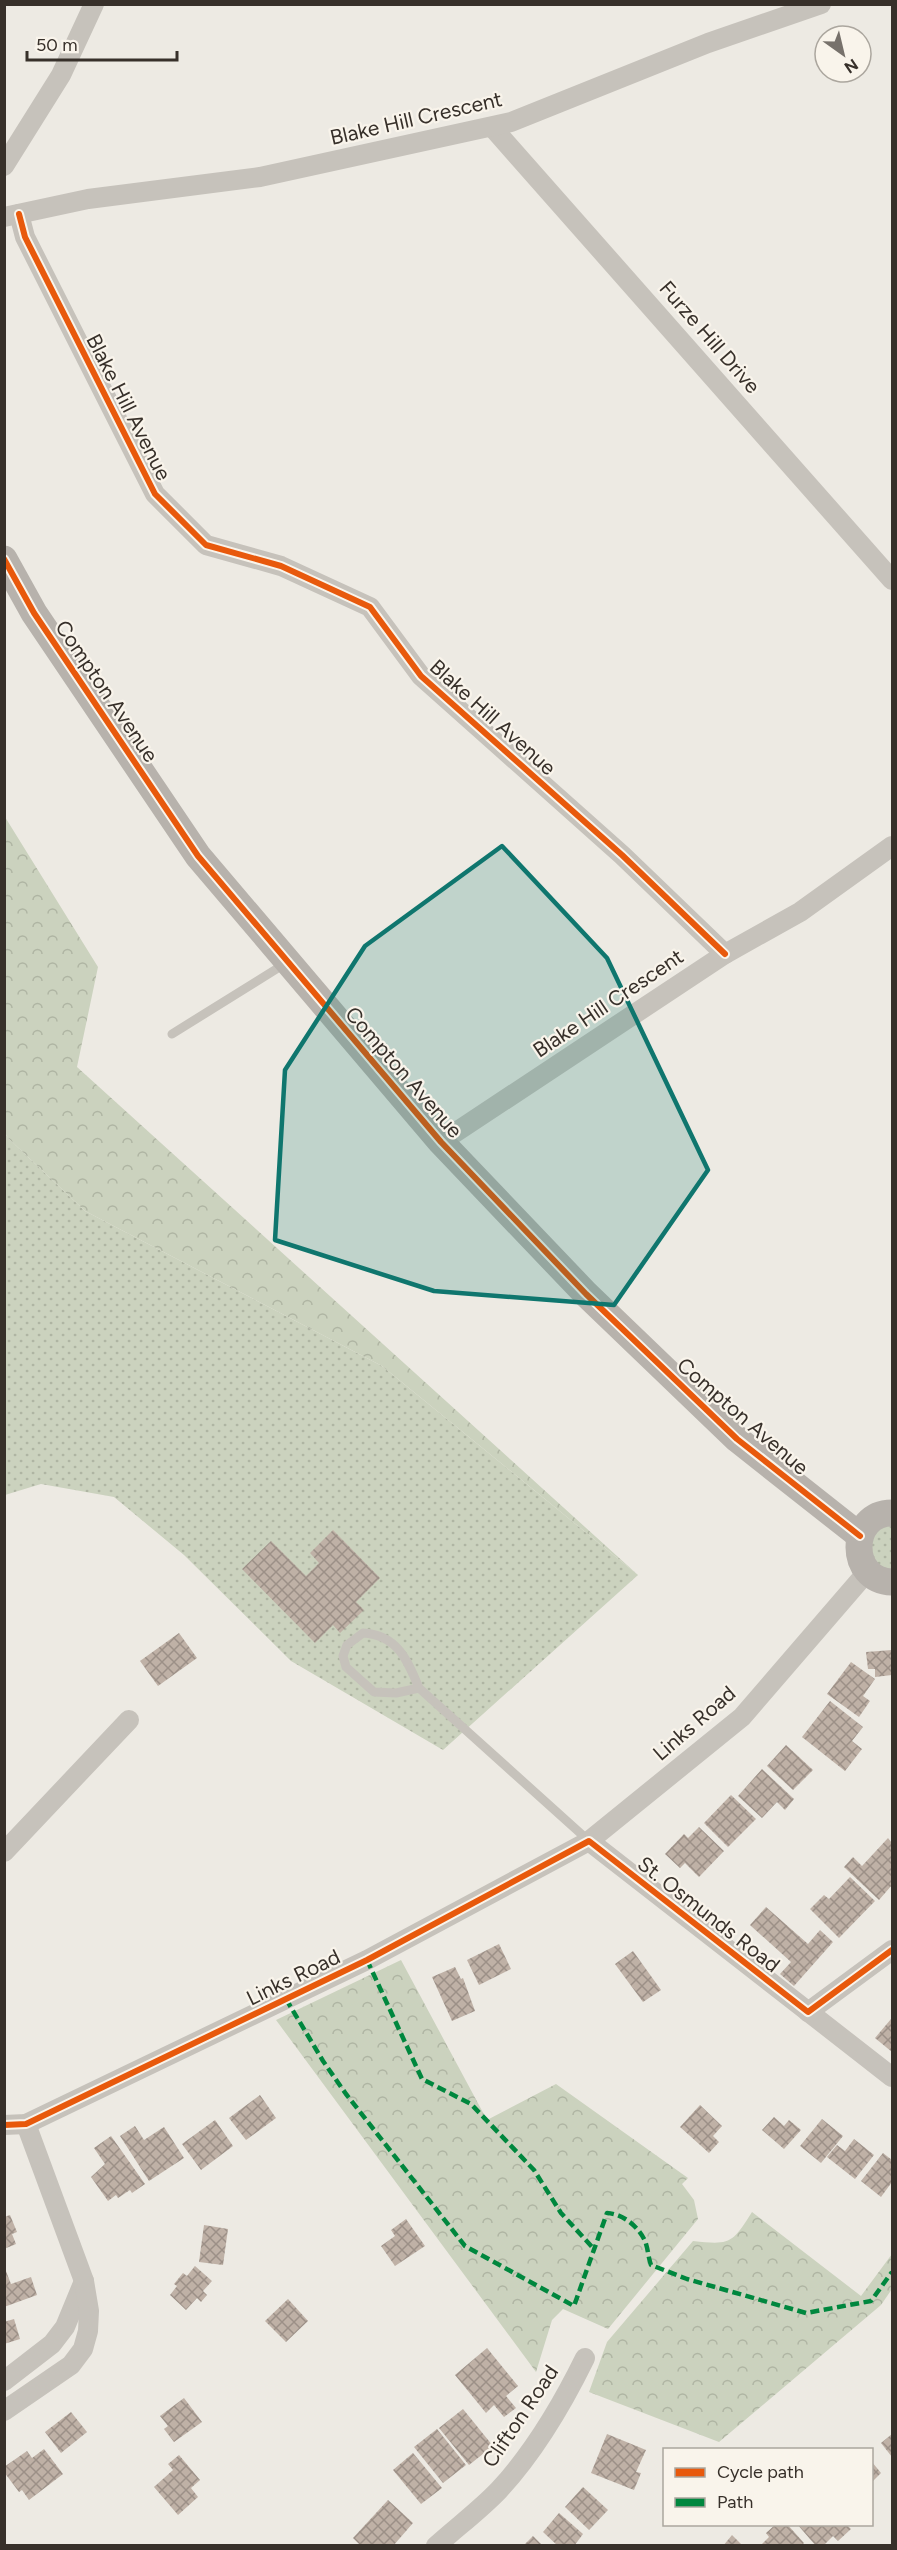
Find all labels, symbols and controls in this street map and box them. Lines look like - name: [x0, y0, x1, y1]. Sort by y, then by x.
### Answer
- scale bar: [27, 24, 177, 62]
- north arrow: [813, 24, 873, 84]
- text: 50 m: [36, 34, 78, 56]
- text: N: [841, 55, 862, 77]
- street label: Blake Hill Crescent: [328, 86, 505, 150]
- street label: Furze Hill Drive: [654, 276, 766, 398]
- street label: Blake Hill Avenue: [81, 330, 177, 484]
- street label: Compton Avenue: [50, 615, 164, 767]
- street label: Blake Hill Avenue: [425, 654, 561, 780]
- street label: Blake Hill Crescent: [528, 943, 688, 1063]
- street label: Compton Avenue: [340, 1001, 468, 1143]
- street label: Compton Avenue: [672, 1352, 814, 1480]
- street label: Links Road: [648, 1680, 740, 1766]
- street label: St. Osmunds Road: [633, 1851, 785, 1977]
- street label: Links Road: [242, 1944, 344, 2010]
- street label: Clifton Road: [477, 2360, 563, 2472]
- legend: [663, 2448, 873, 2526]
- text: Cycle path: [717, 2461, 804, 2483]
- text: Path: [717, 2491, 753, 2513]

